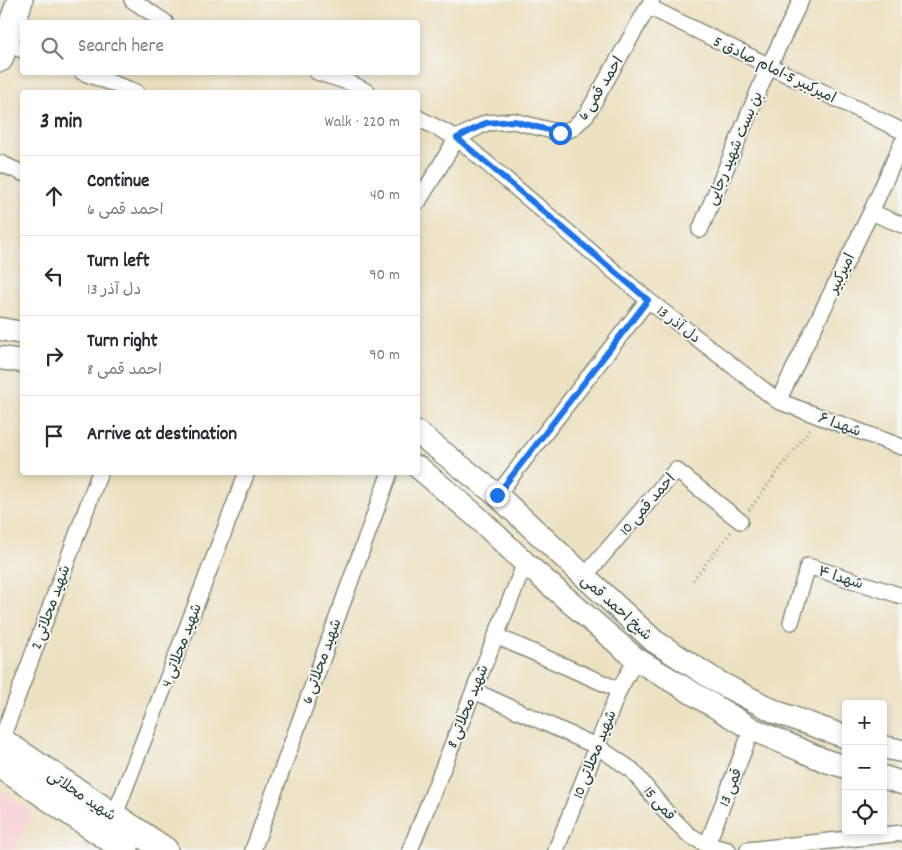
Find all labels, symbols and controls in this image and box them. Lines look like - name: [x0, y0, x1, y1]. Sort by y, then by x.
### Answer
- search box: [20, 20, 420, 75]
- street label: امیرکبیر 5-امام صادق 5: [709, 32, 839, 110]
- icon: search: [38, 34, 66, 62]
- text: Search here: [78, 34, 164, 61]
- street label: احمد قمی 6: [573, 53, 630, 125]
- street label: بن بست شهید رجایی: [702, 88, 770, 209]
- text: 3 min: [40, 108, 82, 138]
- text: Walk · 220 m: [325, 111, 400, 134]
- route start: [549, 122, 572, 145]
- text: Continue: [87, 169, 149, 196]
- icon: ahead: [40, 182, 68, 210]
- text: 40 m: [370, 184, 400, 207]
- text: احمد قمی 6: [87, 199, 163, 222]
- text: Turn left: [87, 249, 150, 276]
- street label: امیرکبیر: [823, 250, 862, 299]
- icon: left: [40, 262, 68, 290]
- text: 90 m: [369, 264, 400, 287]
- text: دل آذر 13: [87, 279, 141, 302]
- street label: دل آذر 13: [651, 301, 705, 350]
- text: Turn right: [87, 329, 158, 356]
- icon: right: [40, 342, 68, 370]
- text: 90 m: [369, 344, 400, 367]
- text: احمد قمی 8: [87, 359, 162, 382]
- street label: شهدا ۶: [815, 408, 864, 444]
- icon: arrive: [40, 422, 68, 450]
- text: Arrive at destination: [87, 422, 237, 449]
- street label: احمد قمی 10: [615, 469, 682, 541]
- route end: [486, 484, 509, 507]
- street label: شهید محلاتی 2: [26, 562, 77, 653]
- street label: شهدا ۴: [815, 562, 866, 596]
- street label: شیخ احمد قمی: [575, 570, 656, 647]
- street label: شهید محلاتی 4: [157, 601, 209, 691]
- street label: شهید محلاتی 6: [297, 616, 348, 707]
- street label: شهید محلاتی 8: [442, 662, 496, 752]
- map controls: [842, 700, 887, 835]
- button: +: [842, 700, 887, 745]
- street label: شهید محلاتی 10: [568, 707, 624, 802]
- button: −: [842, 745, 887, 790]
- street label: قمی 13: [715, 765, 749, 810]
- street label: شهید محلاتی: [42, 766, 120, 828]
- street label: قمی 15: [637, 782, 680, 826]
- button: locate: [842, 790, 887, 835]

